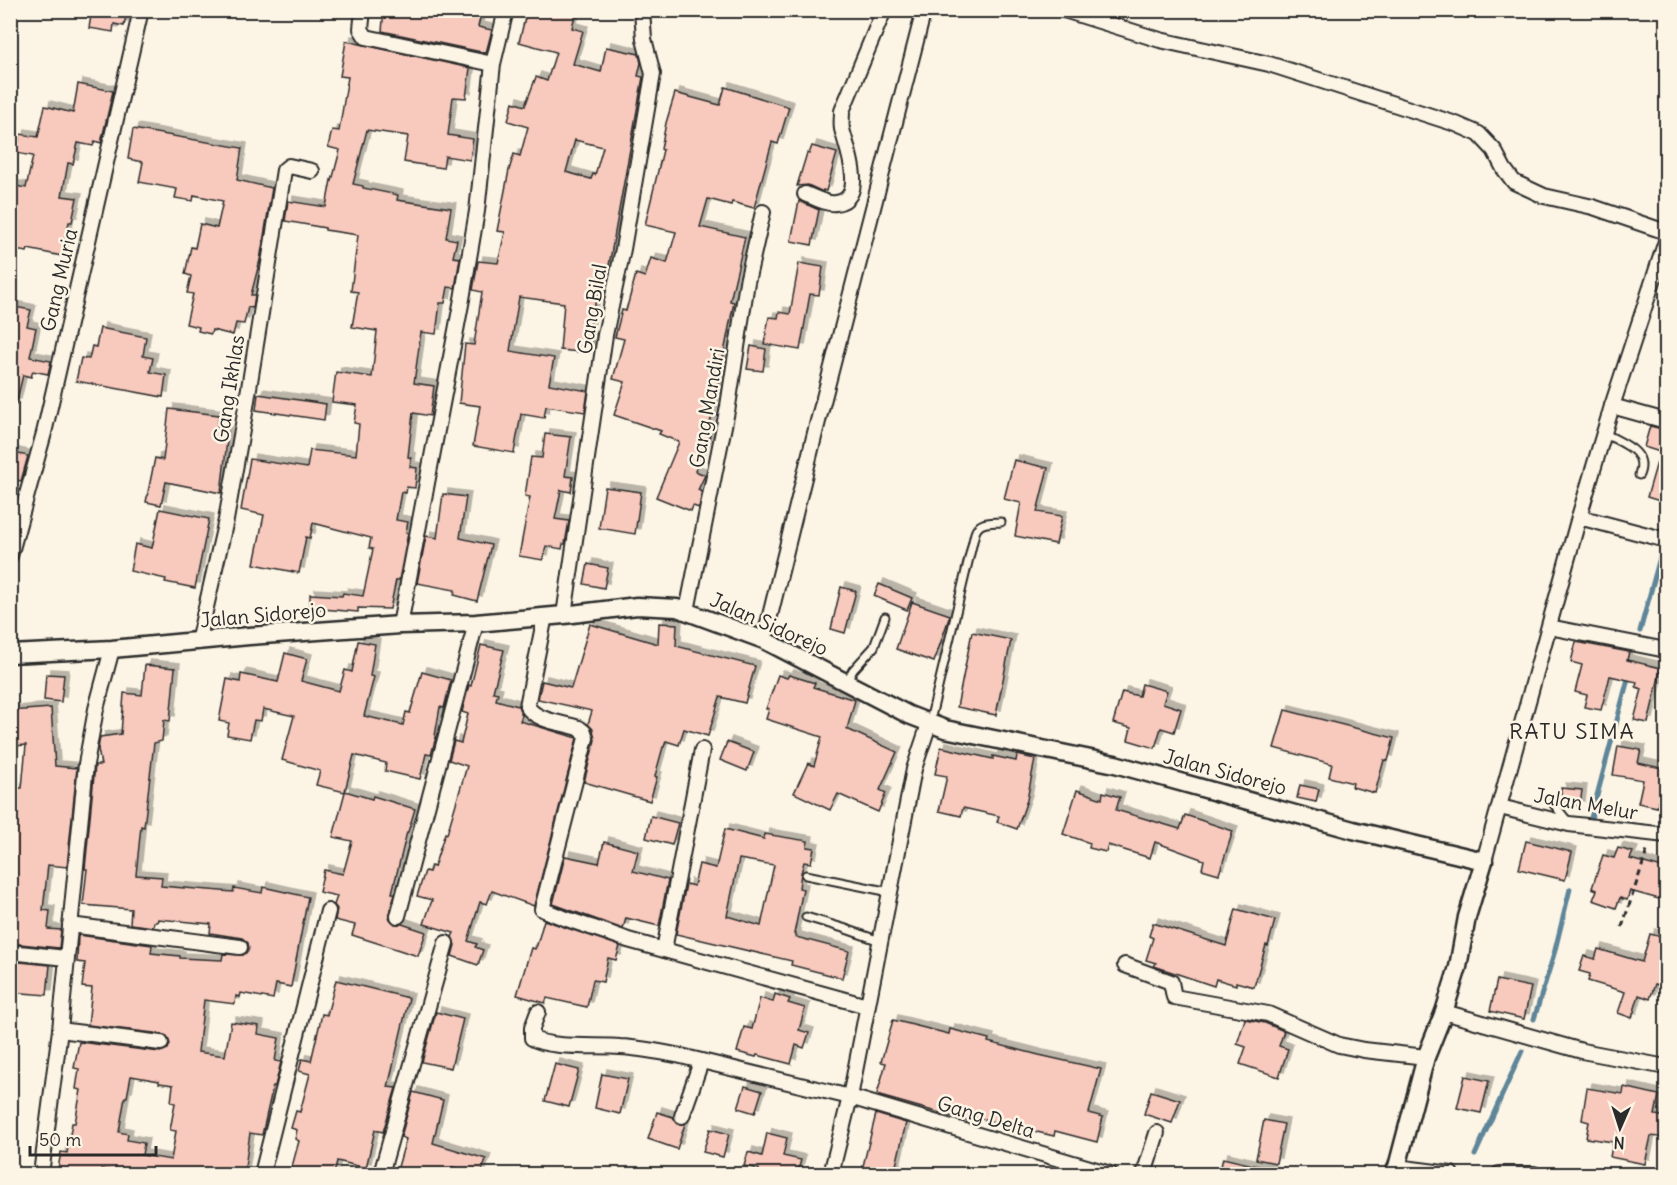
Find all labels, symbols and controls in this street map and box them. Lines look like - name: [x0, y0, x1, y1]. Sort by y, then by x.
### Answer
- street label: Gang Muria: [35, 226, 83, 334]
- street label: Gang Bilal: [571, 262, 612, 356]
- street label: Gang Ikhlas: [208, 333, 249, 445]
- street label: Gang Mandiri: [684, 346, 729, 470]
- street label: Jalan Sidorejo: [706, 586, 832, 661]
- street label: Jalan Sidorejo: [199, 597, 327, 632]
- district label: RATU SIMA: [1509, 717, 1635, 745]
- street label: Jalan Sidorejo: [1161, 743, 1289, 800]
- street label: Jalan Melur: [1532, 782, 1640, 825]
- street label: Gang Delta: [934, 1090, 1038, 1143]
- north arrow: [1590, 1098, 1650, 1158]
- scale bar: [30, 1119, 156, 1157]
- text: 50 m: [39, 1128, 81, 1151]
- text: N: [1613, 1133, 1625, 1153]

